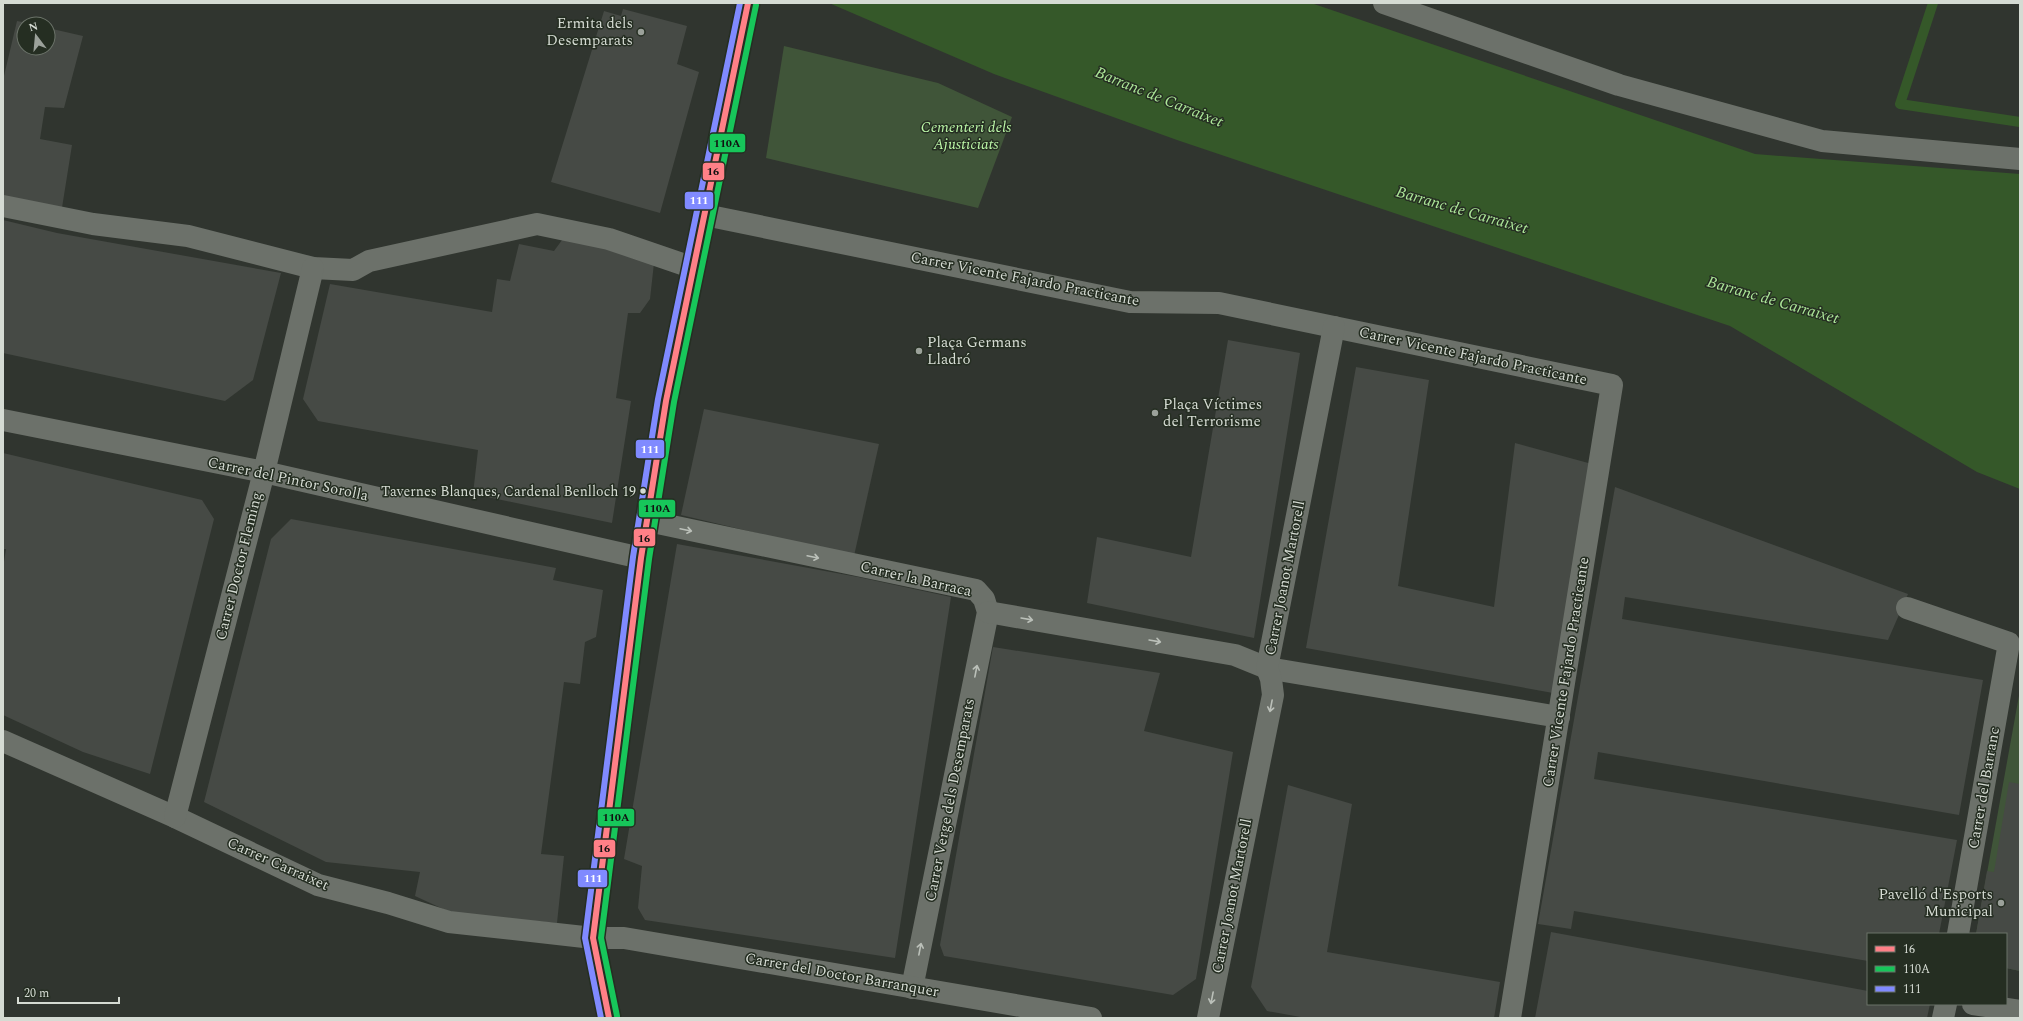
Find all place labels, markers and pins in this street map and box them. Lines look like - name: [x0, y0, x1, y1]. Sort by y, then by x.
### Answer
- place label: Ermita dels Desemparats: [546, 12, 633, 52]
- marker: Ermita dels Desemparats: [636, 27, 646, 37]
- place label: Plaça Germans Lladró: [927, 331, 1027, 371]
- marker: Plaça Germans Lladró: [914, 346, 924, 356]
- place label: Plaça Víctimes del Terrorisme: [1163, 393, 1262, 433]
- marker: Plaça Víctimes del Terrorisme: [1150, 408, 1160, 418]
- place label: Tavernes Blanques, Cardenal Benlloch 19: [381, 481, 636, 502]
- marker: Tavernes Blanques, Cardenal Benlloch 19: [638, 486, 648, 496]
- place label: Pavelló d'Esports Municipal: [1878, 883, 1993, 923]
- marker: Pavelló d'Esports Municipal: [1996, 898, 2006, 908]

